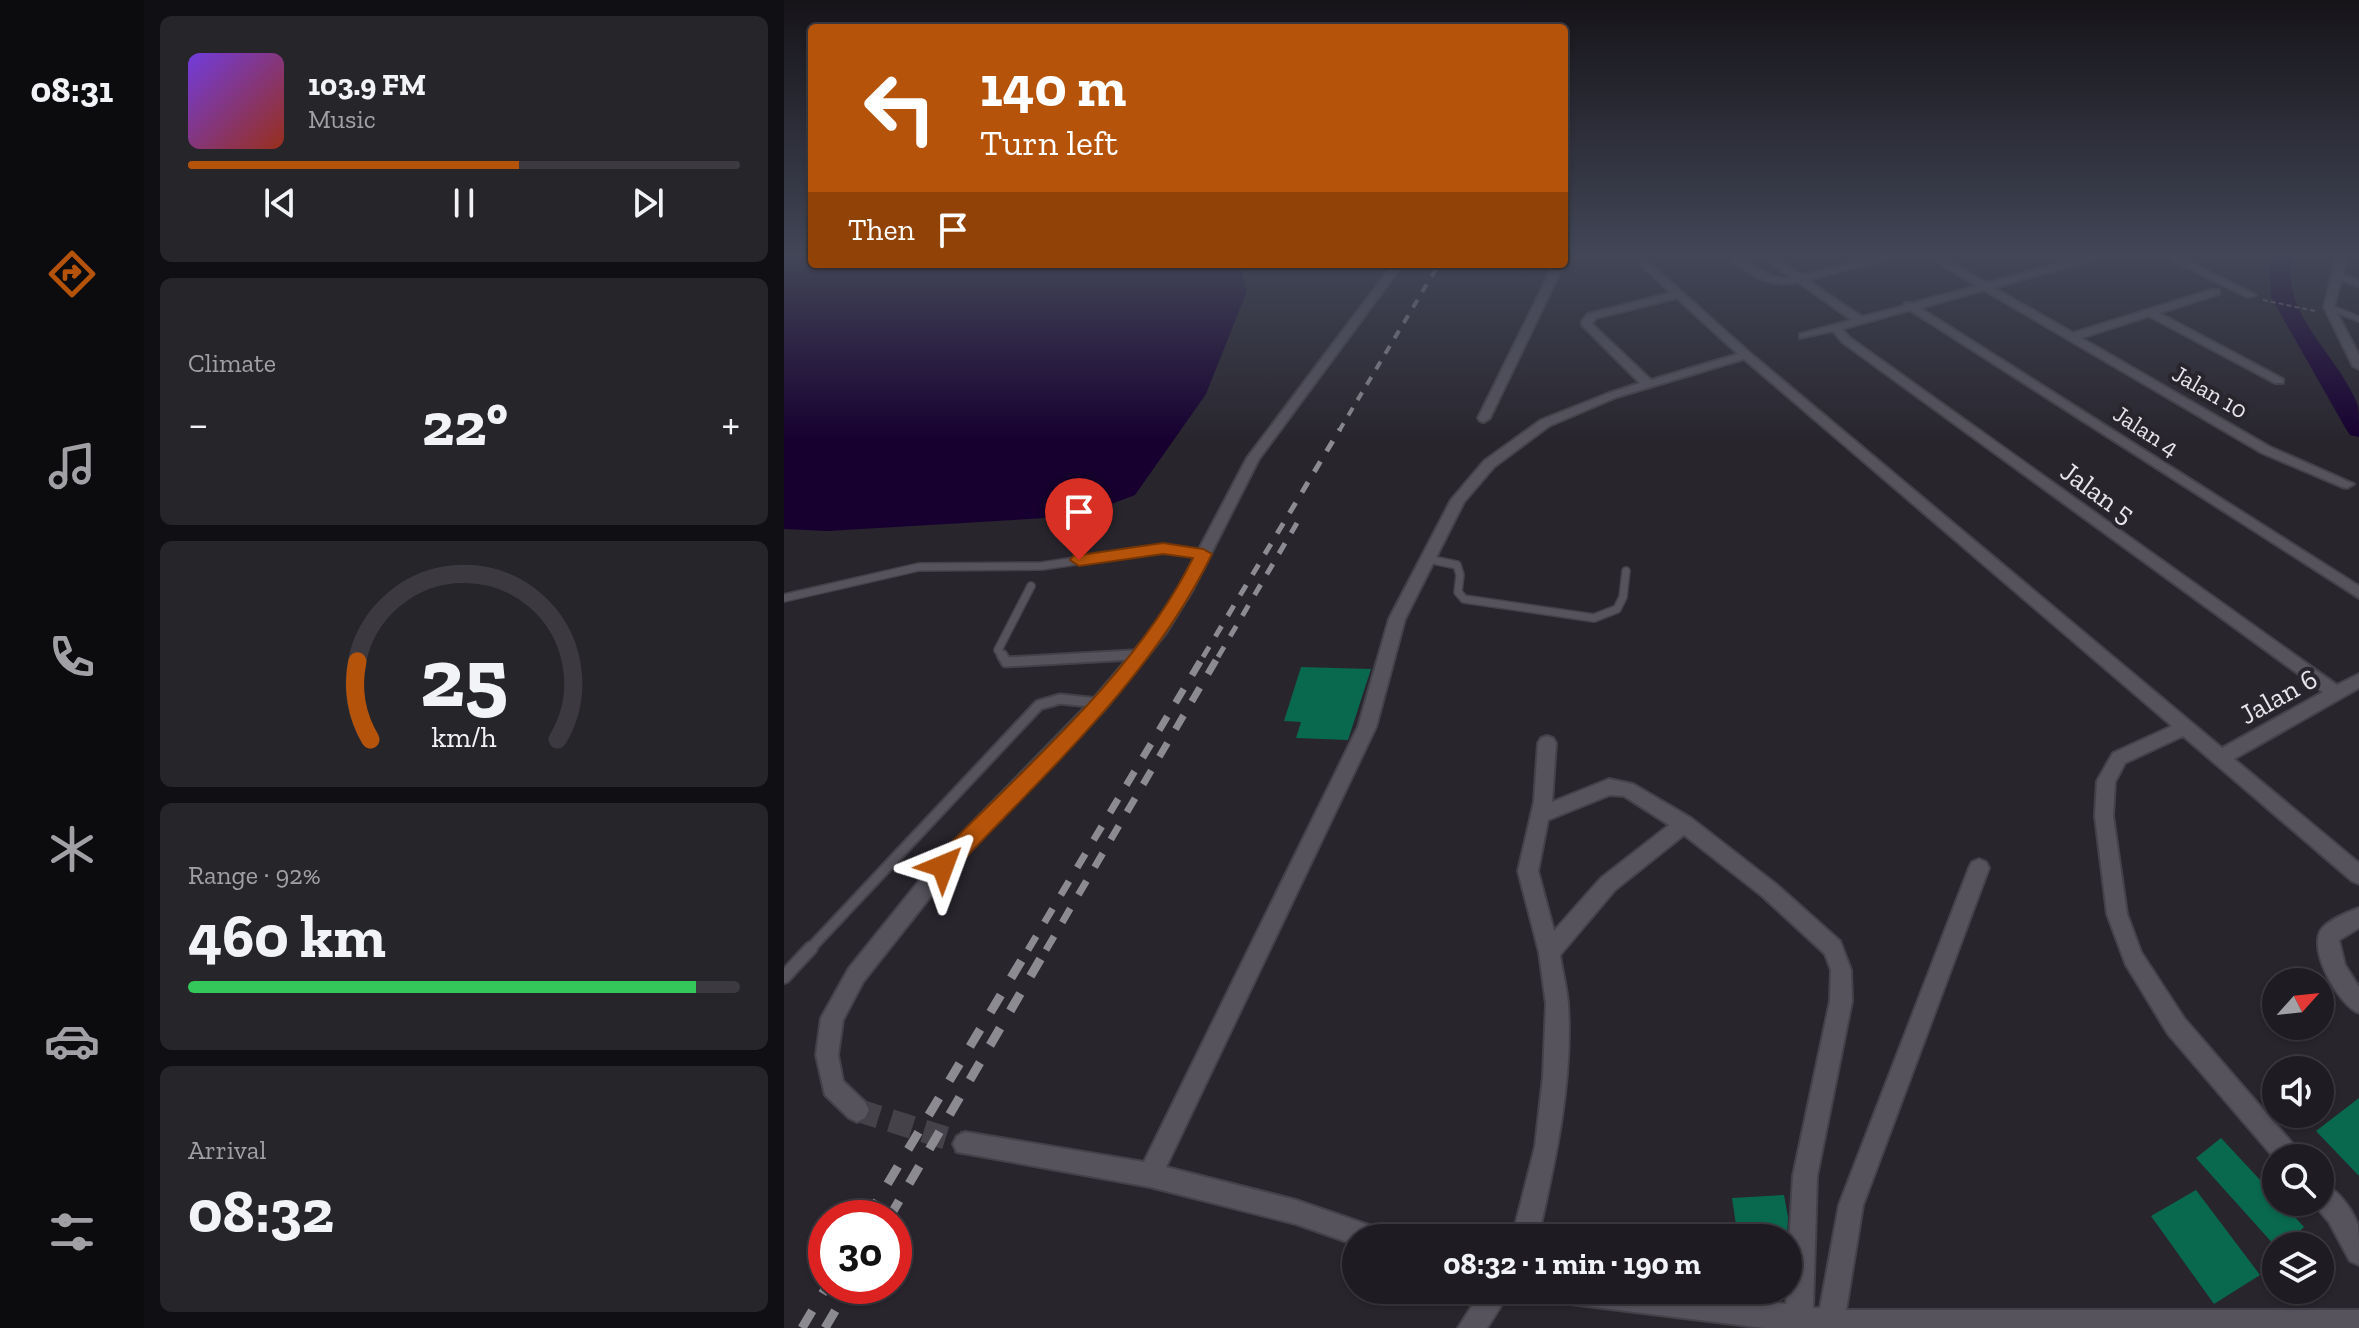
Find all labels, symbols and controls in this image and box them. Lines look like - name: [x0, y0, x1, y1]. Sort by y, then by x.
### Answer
- text: 140 m: [980, 53, 1126, 120]
- icon: left: [848, 56, 952, 160]
- text: 103.9 FM: [308, 67, 426, 103]
- text: 08:31: [31, 68, 113, 111]
- text: Music: [308, 103, 376, 135]
- text: Turn left: [980, 121, 1118, 164]
- icon: previous: [258, 181, 302, 225]
- icon: pause: [442, 181, 486, 225]
- icon: next: [626, 181, 670, 225]
- icon: arrive: [931, 208, 975, 252]
- text: Then: [848, 212, 915, 248]
- icon: directions: [44, 246, 100, 302]
- text: Climate: [188, 347, 276, 379]
- street label: Jalan 10: [2167, 358, 2253, 425]
- text: 22°: [422, 388, 508, 460]
- text: −: [188, 397, 209, 450]
- text: +: [721, 397, 740, 450]
- street label: Jalan 4: [2108, 399, 2184, 462]
- icon: music: [44, 438, 100, 494]
- street label: Jalan 5: [2054, 455, 2141, 530]
- pin: [1045, 478, 1113, 560]
- icon: arrive: [1057, 490, 1101, 534]
- text: 25: [420, 627, 508, 727]
- icon: phone: [44, 629, 100, 685]
- street label: Jalan 6: [2234, 662, 2323, 731]
- text: km/h: [431, 720, 497, 754]
- icon: climate: [44, 821, 100, 877]
- position arrow: [901, 824, 985, 908]
- text: Range · 92%: [188, 859, 321, 891]
- text: 460 km: [188, 900, 386, 972]
- north arrow: [2262, 968, 2334, 1040]
- map controls: [2262, 968, 2334, 1304]
- icon: car: [44, 1013, 100, 1069]
- button: sound: [2262, 1056, 2334, 1128]
- text: Arrival: [188, 1134, 266, 1166]
- button: search: [2262, 1144, 2334, 1216]
- text: 08:32: [188, 1175, 334, 1247]
- speed limit sign: 30: [808, 1200, 912, 1304]
- icon: filters: [44, 1204, 100, 1260]
- button: layers: [2262, 1232, 2334, 1304]
- text: 08:32 · 1 min · 190 m: [1443, 1246, 1701, 1282]

